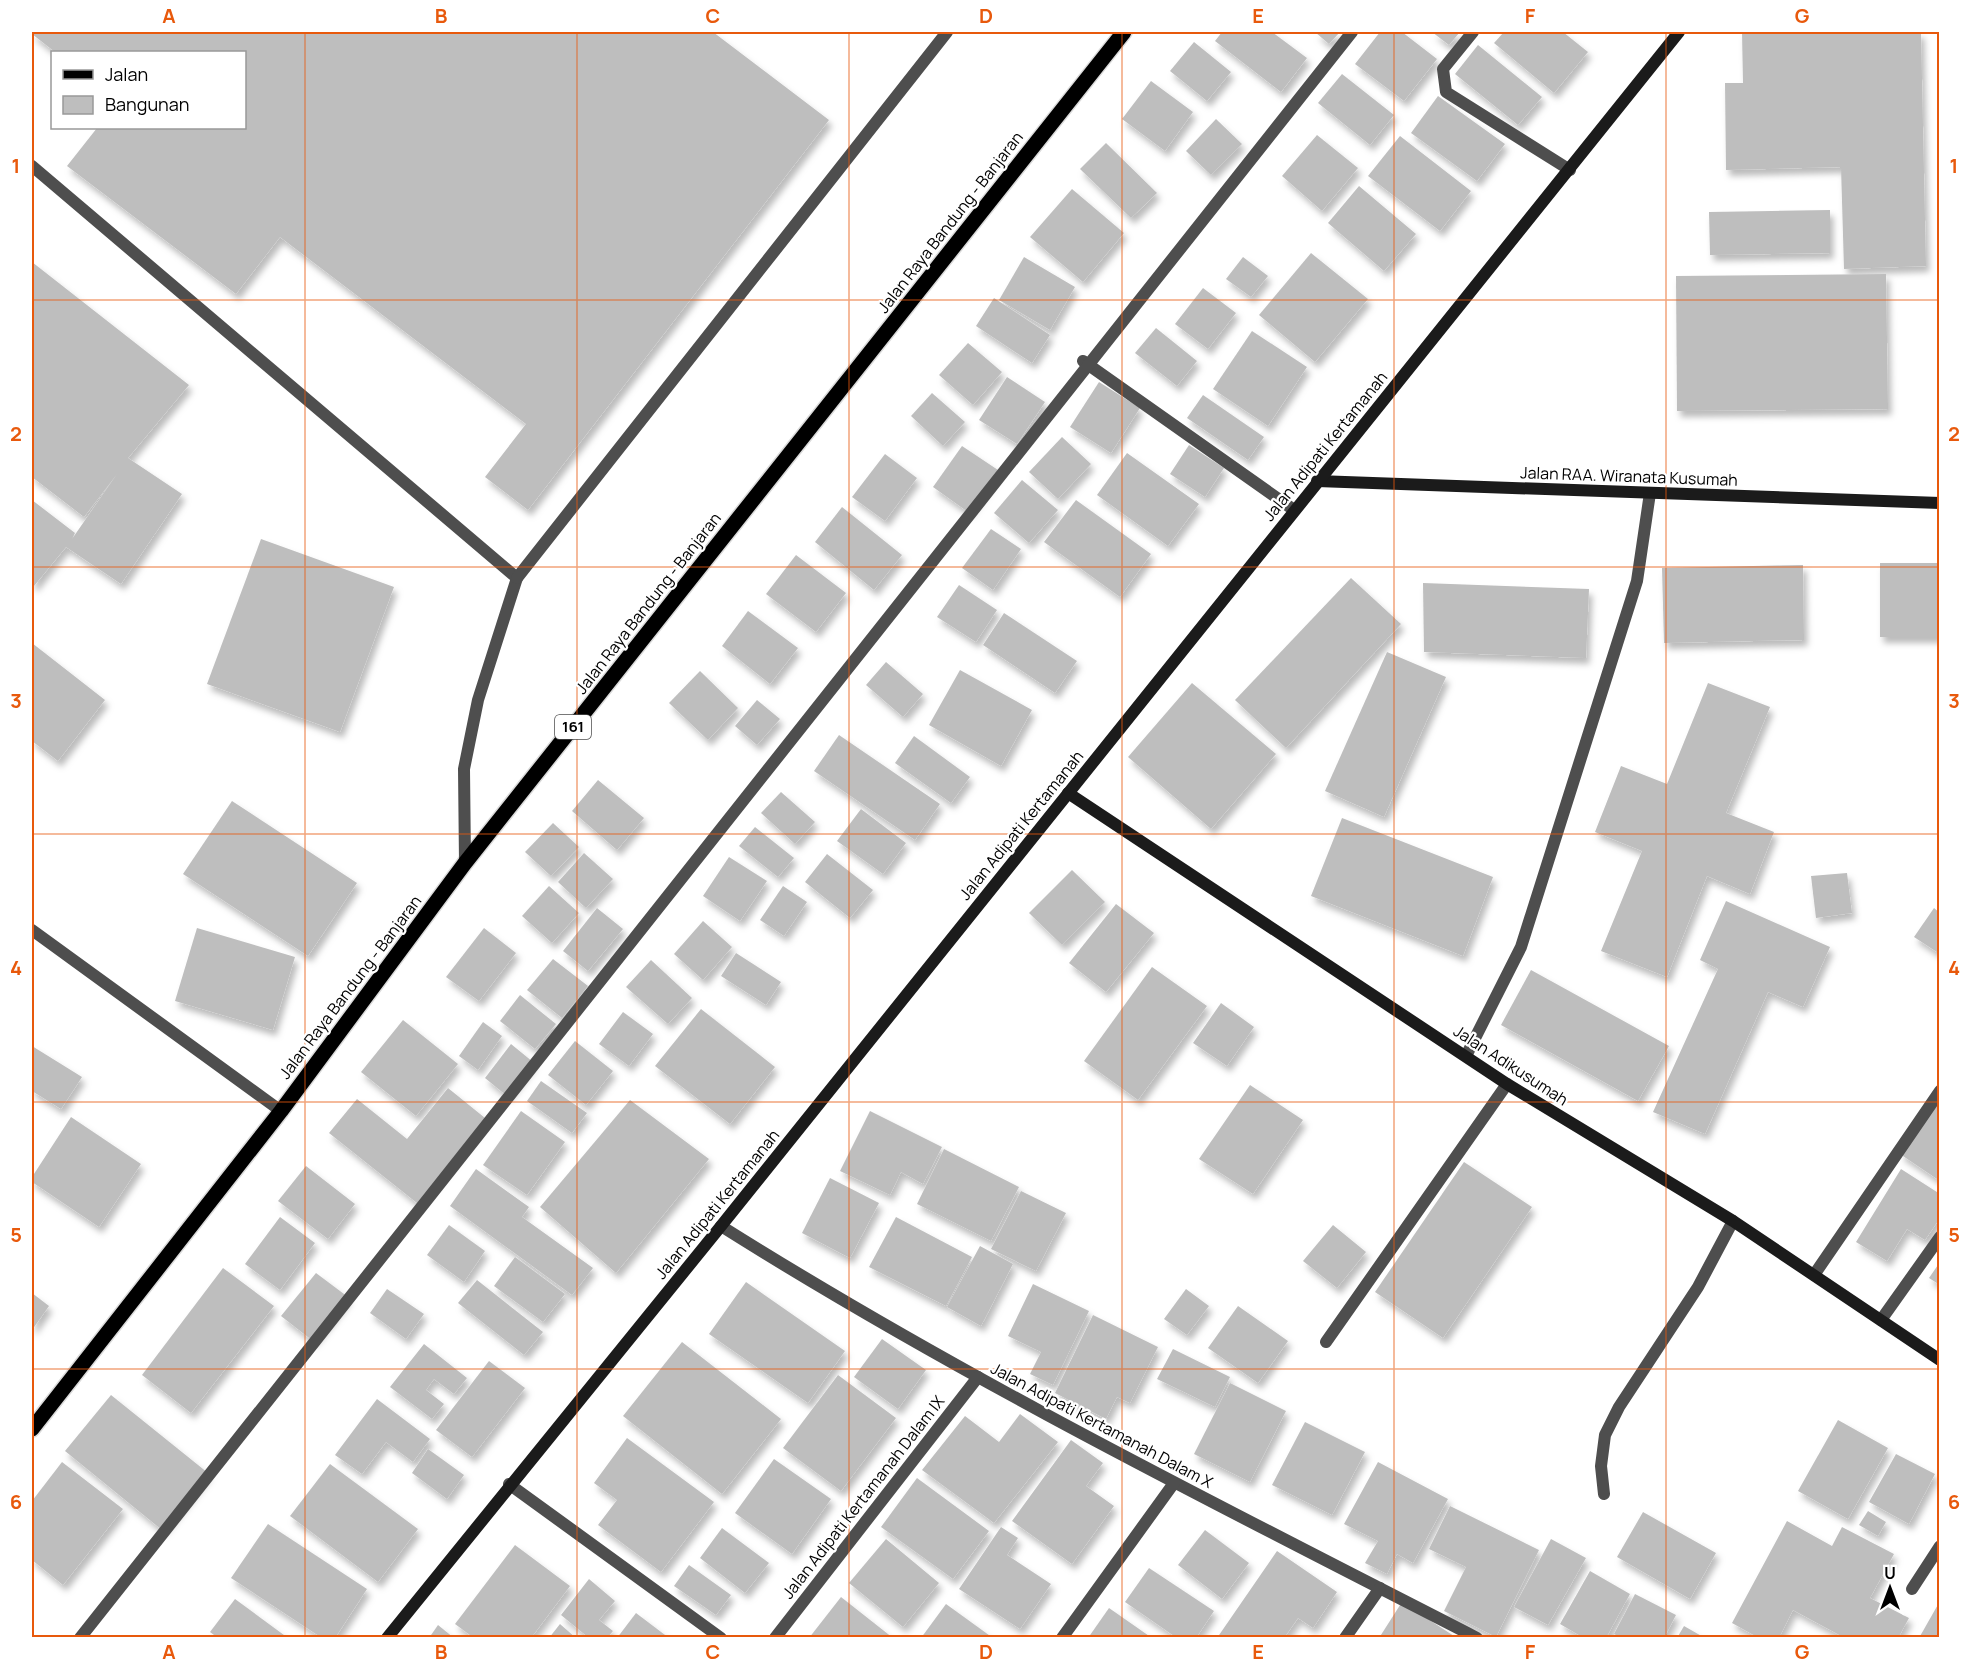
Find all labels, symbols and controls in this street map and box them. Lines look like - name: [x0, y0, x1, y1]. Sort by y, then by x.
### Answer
- text: A: [162, 2, 176, 29]
- text: B: [435, 2, 448, 29]
- text: C: [706, 2, 720, 29]
- text: D: [979, 2, 993, 29]
- text: E: [1252, 2, 1264, 29]
- text: F: [1525, 2, 1536, 29]
- text: G: [1795, 2, 1810, 29]
- legend: [51, 51, 246, 129]
- text: Jalan: [105, 62, 148, 86]
- text: Bangunan: [105, 92, 189, 116]
- street label: Jalan Raya Bandung - Banjaran: [872, 127, 1028, 317]
- text: 1: [12, 152, 20, 179]
- text: 1: [1950, 152, 1958, 179]
- street label: Jalan Adipati Kertamanah: [1258, 367, 1392, 525]
- text: 2: [10, 420, 22, 447]
- text: 2: [1948, 420, 1960, 447]
- street label: Jalan RAA. Wiranata Kusumah: [1520, 461, 1738, 491]
- street label: Jalan Raya Bandung - Banjaran: [570, 508, 726, 698]
- text: 3: [10, 687, 22, 714]
- text: 3: [1948, 687, 1960, 714]
- road number: 161: [555, 715, 591, 739]
- street label: Jalan Adipati Kertamanah: [954, 746, 1088, 904]
- street label: Jalan Raya Bandung - Banjaran: [274, 891, 426, 1083]
- text: 4: [10, 954, 22, 981]
- text: 4: [1948, 954, 1960, 981]
- street label: Jalan Adikusumah: [1450, 1020, 1572, 1110]
- street label: Jalan Adipati Kertamanah: [650, 1125, 784, 1283]
- text: 5: [10, 1221, 22, 1248]
- text: 5: [1948, 1221, 1960, 1248]
- street label: Jalan Adipati Kertamanah Dalam X: [987, 1357, 1217, 1493]
- street label: Jalan Adipati Kertamanah Dalam IX: [777, 1391, 949, 1603]
- text: 6: [10, 1488, 22, 1515]
- text: 6: [1948, 1488, 1960, 1515]
- north arrow: [1860, 1558, 1920, 1618]
- text: U: [1884, 1562, 1896, 1584]
- text: A: [162, 1638, 176, 1665]
- text: B: [435, 1638, 448, 1665]
- text: C: [706, 1638, 720, 1665]
- text: D: [979, 1638, 993, 1665]
- text: E: [1252, 1638, 1264, 1665]
- text: F: [1525, 1638, 1536, 1665]
- text: G: [1795, 1638, 1810, 1665]

